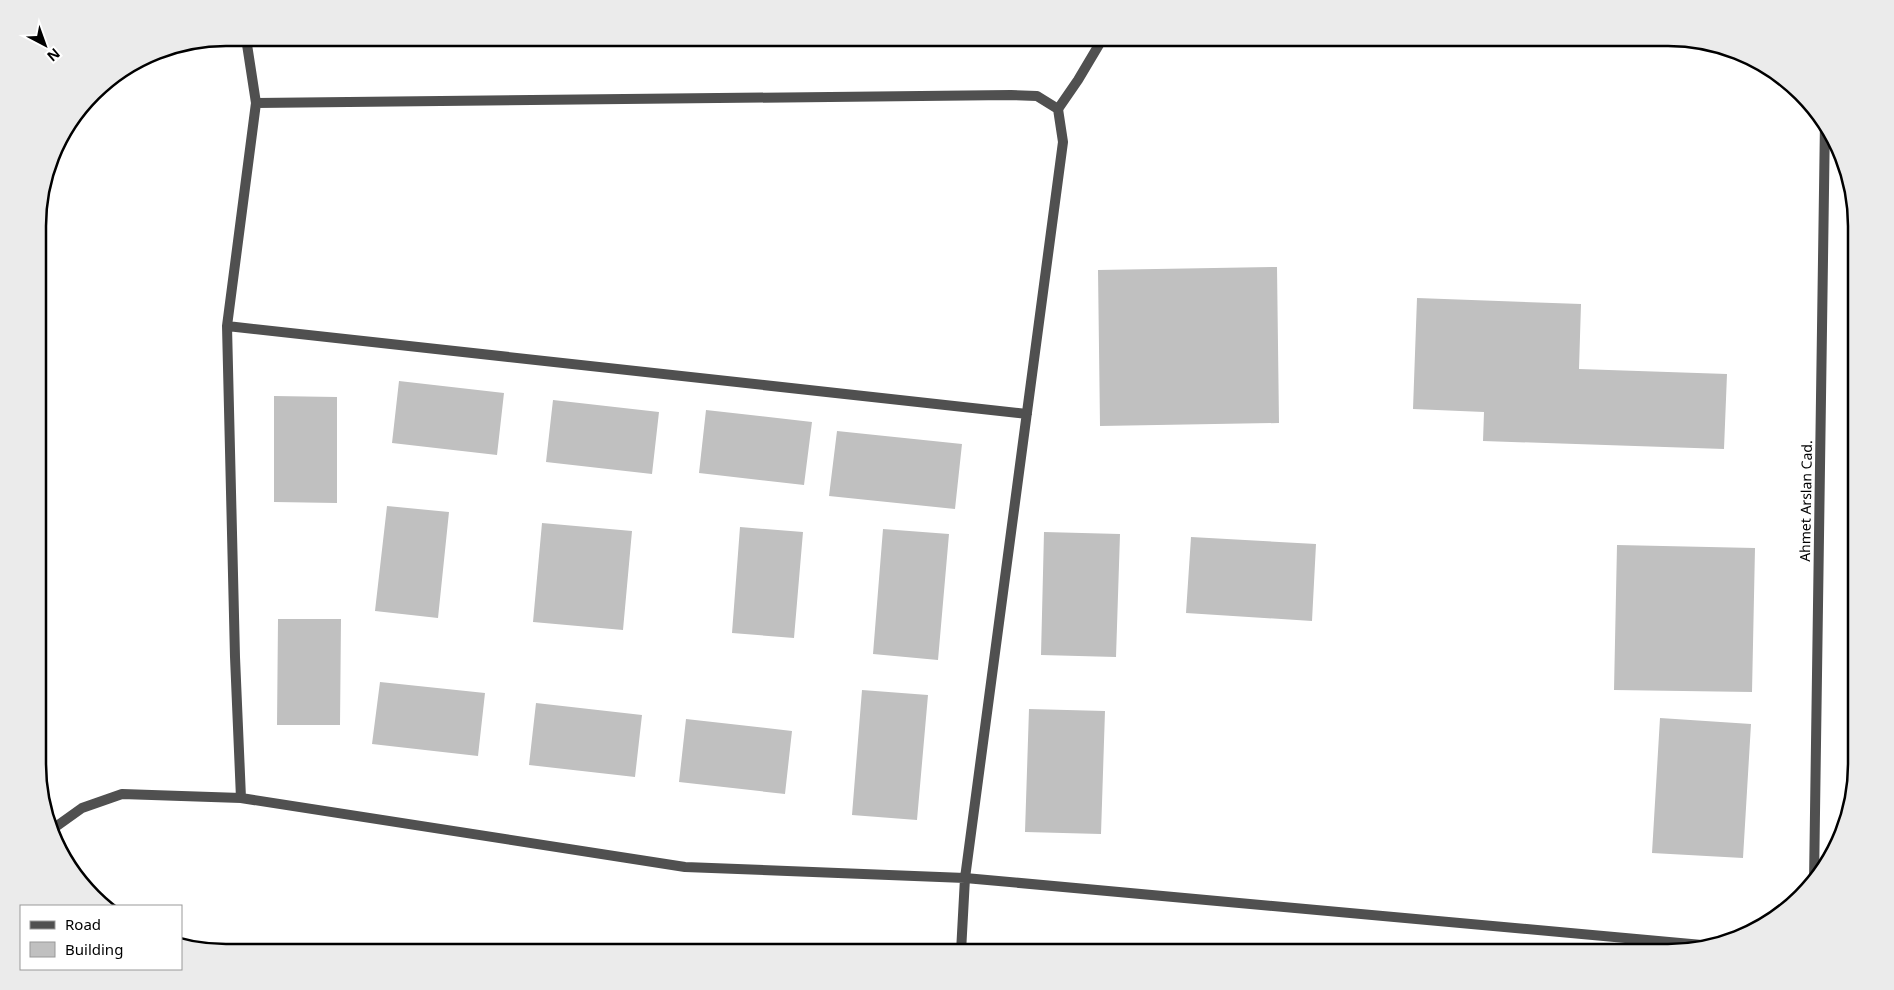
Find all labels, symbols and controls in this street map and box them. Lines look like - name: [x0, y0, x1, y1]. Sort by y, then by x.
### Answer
- north arrow: [20, 20, 70, 70]
- text: N: [43, 44, 64, 66]
- street label: Ahmet Arslan Cad.: [1795, 440, 1816, 562]
- legend: [20, 905, 182, 970]
- text: Road: [65, 914, 101, 934]
- text: Building: [65, 939, 123, 959]

